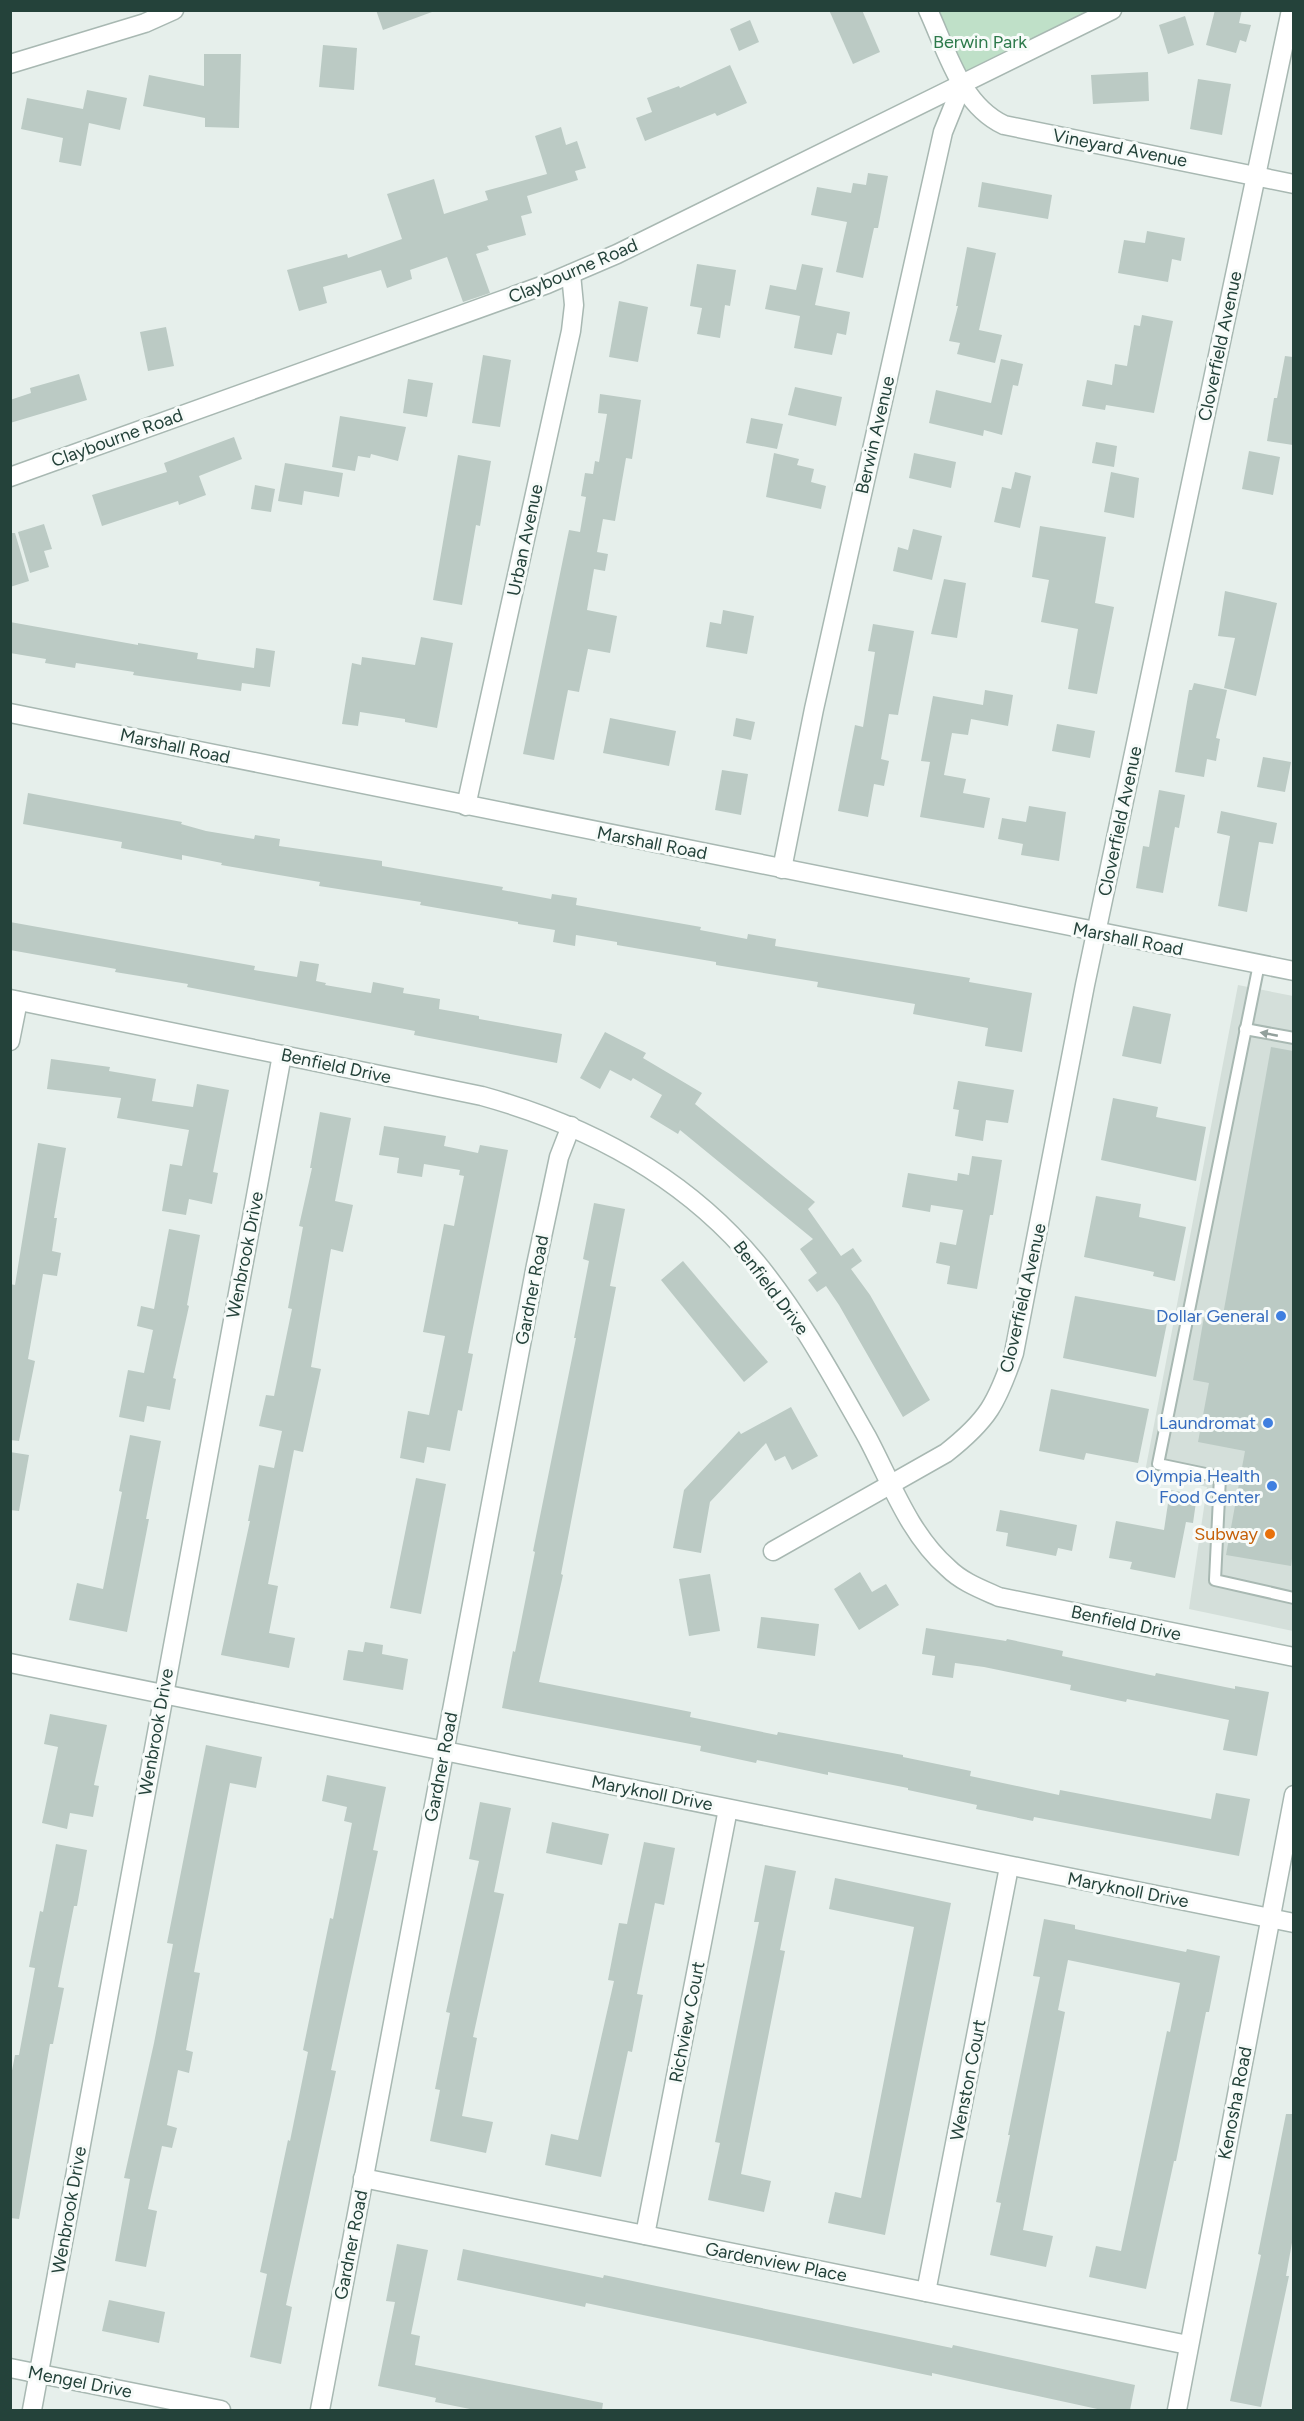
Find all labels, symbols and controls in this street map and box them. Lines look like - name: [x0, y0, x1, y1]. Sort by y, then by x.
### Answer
- park label: Berwin Park: [933, 31, 1027, 53]
- street label: Vineyard Avenue: [1051, 124, 1189, 172]
- street label: Claybourne Road: [505, 234, 641, 308]
- street label: Cloverfield Avenue: [1193, 269, 1247, 423]
- street label: Berwin Avenue: [851, 374, 899, 496]
- street label: Claybourne Road: [48, 404, 186, 472]
- street label: Urban Avenue: [502, 482, 548, 598]
- street label: Marshall Road: [118, 724, 232, 768]
- street label: Cloverfield Avenue: [1093, 744, 1147, 898]
- street label: Marshall Road: [595, 822, 709, 864]
- street label: Marshall Road: [1071, 918, 1185, 960]
- one-way arrow: [1260, 1029, 1279, 1038]
- street label: Benfield Drive: [279, 1044, 393, 1088]
- street label: Wenbrook Drive: [222, 1190, 268, 1320]
- street label: Cloverfield Avenue: [995, 1221, 1051, 1375]
- street label: Gardner Road: [511, 1233, 553, 1347]
- street label: Benfield Drive: [728, 1237, 814, 1340]
- place label: Dollar General: [1156, 1305, 1269, 1327]
- marker: Dollar General: [1274, 1309, 1288, 1323]
- place label: Laundromat: [1159, 1412, 1256, 1434]
- marker: Laundromat: [1261, 1416, 1275, 1430]
- place label: Olympia Health Food Center: [1136, 1465, 1260, 1508]
- marker: Olympia Health Food Center: [1265, 1479, 1279, 1493]
- place label: Subway: [1194, 1523, 1259, 1545]
- marker: Subway: [1263, 1527, 1277, 1541]
- street label: Benfield Drive: [1069, 1601, 1183, 1645]
- street label: Wenbrook Drive: [134, 1667, 178, 1797]
- street label: Gardner Road: [420, 1710, 462, 1824]
- street label: Maryknoll Drive: [589, 1770, 715, 1816]
- street label: Maryknoll Drive: [1065, 1867, 1191, 1913]
- street label: Richview Court: [664, 1959, 710, 2085]
- street label: Wenston Court: [945, 2017, 991, 2142]
- street label: Kenosha Road: [1213, 2045, 1257, 2161]
- street label: Wenbrook Drive: [47, 2145, 91, 2275]
- street label: Gardner Road: [330, 2188, 372, 2302]
- street label: Gardenview Place: [703, 2237, 849, 2287]
- street label: Mengel Drive: [26, 2361, 134, 2403]

